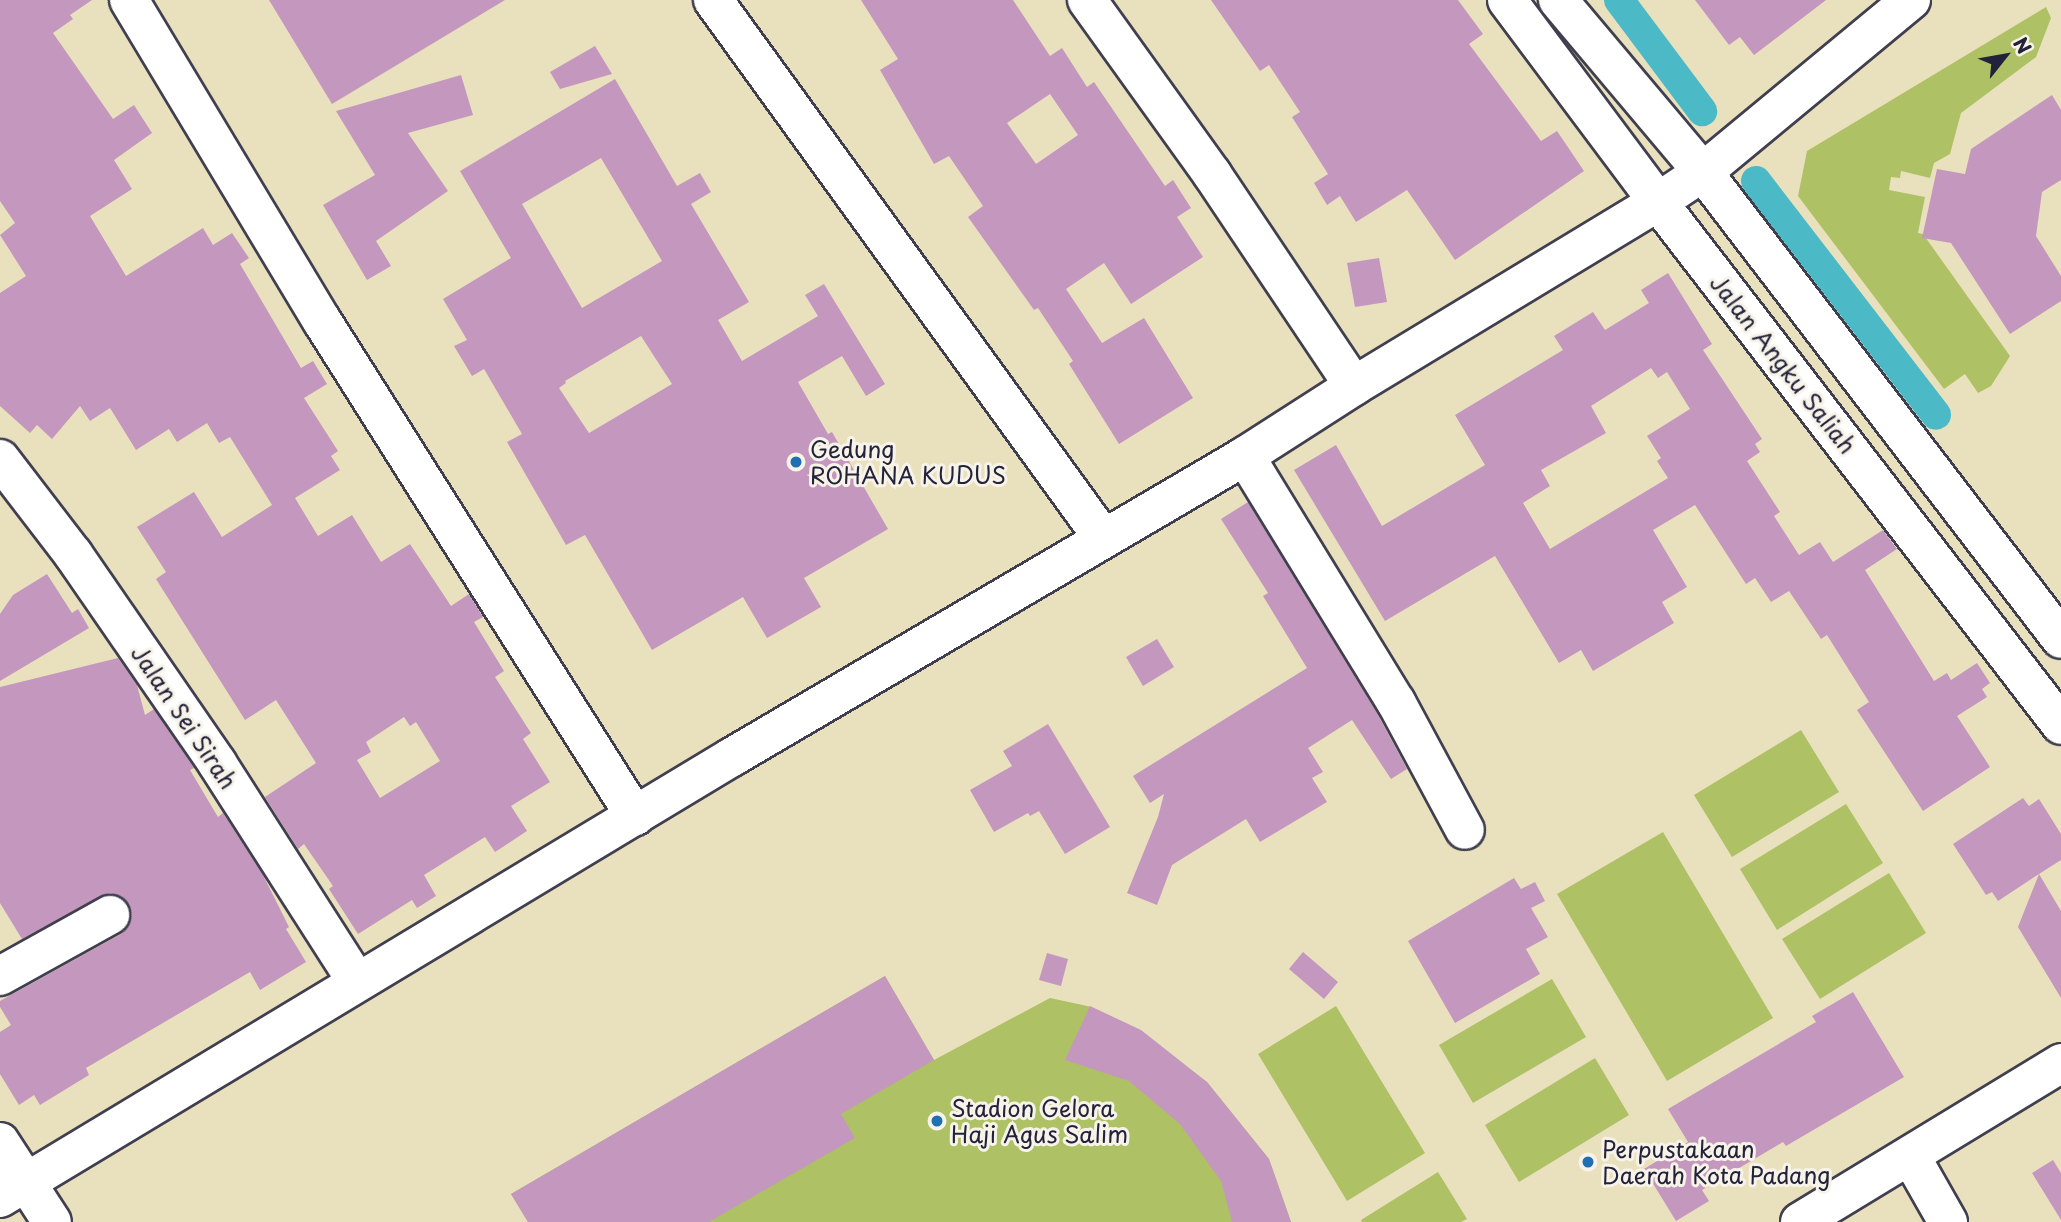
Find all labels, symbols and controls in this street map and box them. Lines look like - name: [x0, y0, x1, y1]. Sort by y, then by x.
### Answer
- north arrow: [1970, 21, 2040, 91]
- text: N: [2007, 32, 2039, 59]
- street label: Jalan Angku Saliah: [1704, 269, 1862, 459]
- place label: Gedung ROHANA KUDUS: [810, 435, 1005, 489]
- marker: Gedung ROHANA KUDUS: [788, 454, 804, 470]
- street label: Jalan Sei Sirah: [126, 640, 242, 794]
- place label: Stadion Gelora Haji Agus Salim: [951, 1094, 1128, 1148]
- marker: Stadion Gelora Haji Agus Salim: [929, 1113, 945, 1129]
- place label: Perpustakaan Daerah Kota Padang: [1602, 1135, 1832, 1189]
- marker: Perpustakaan Daerah Kota Padang: [1580, 1154, 1596, 1170]

